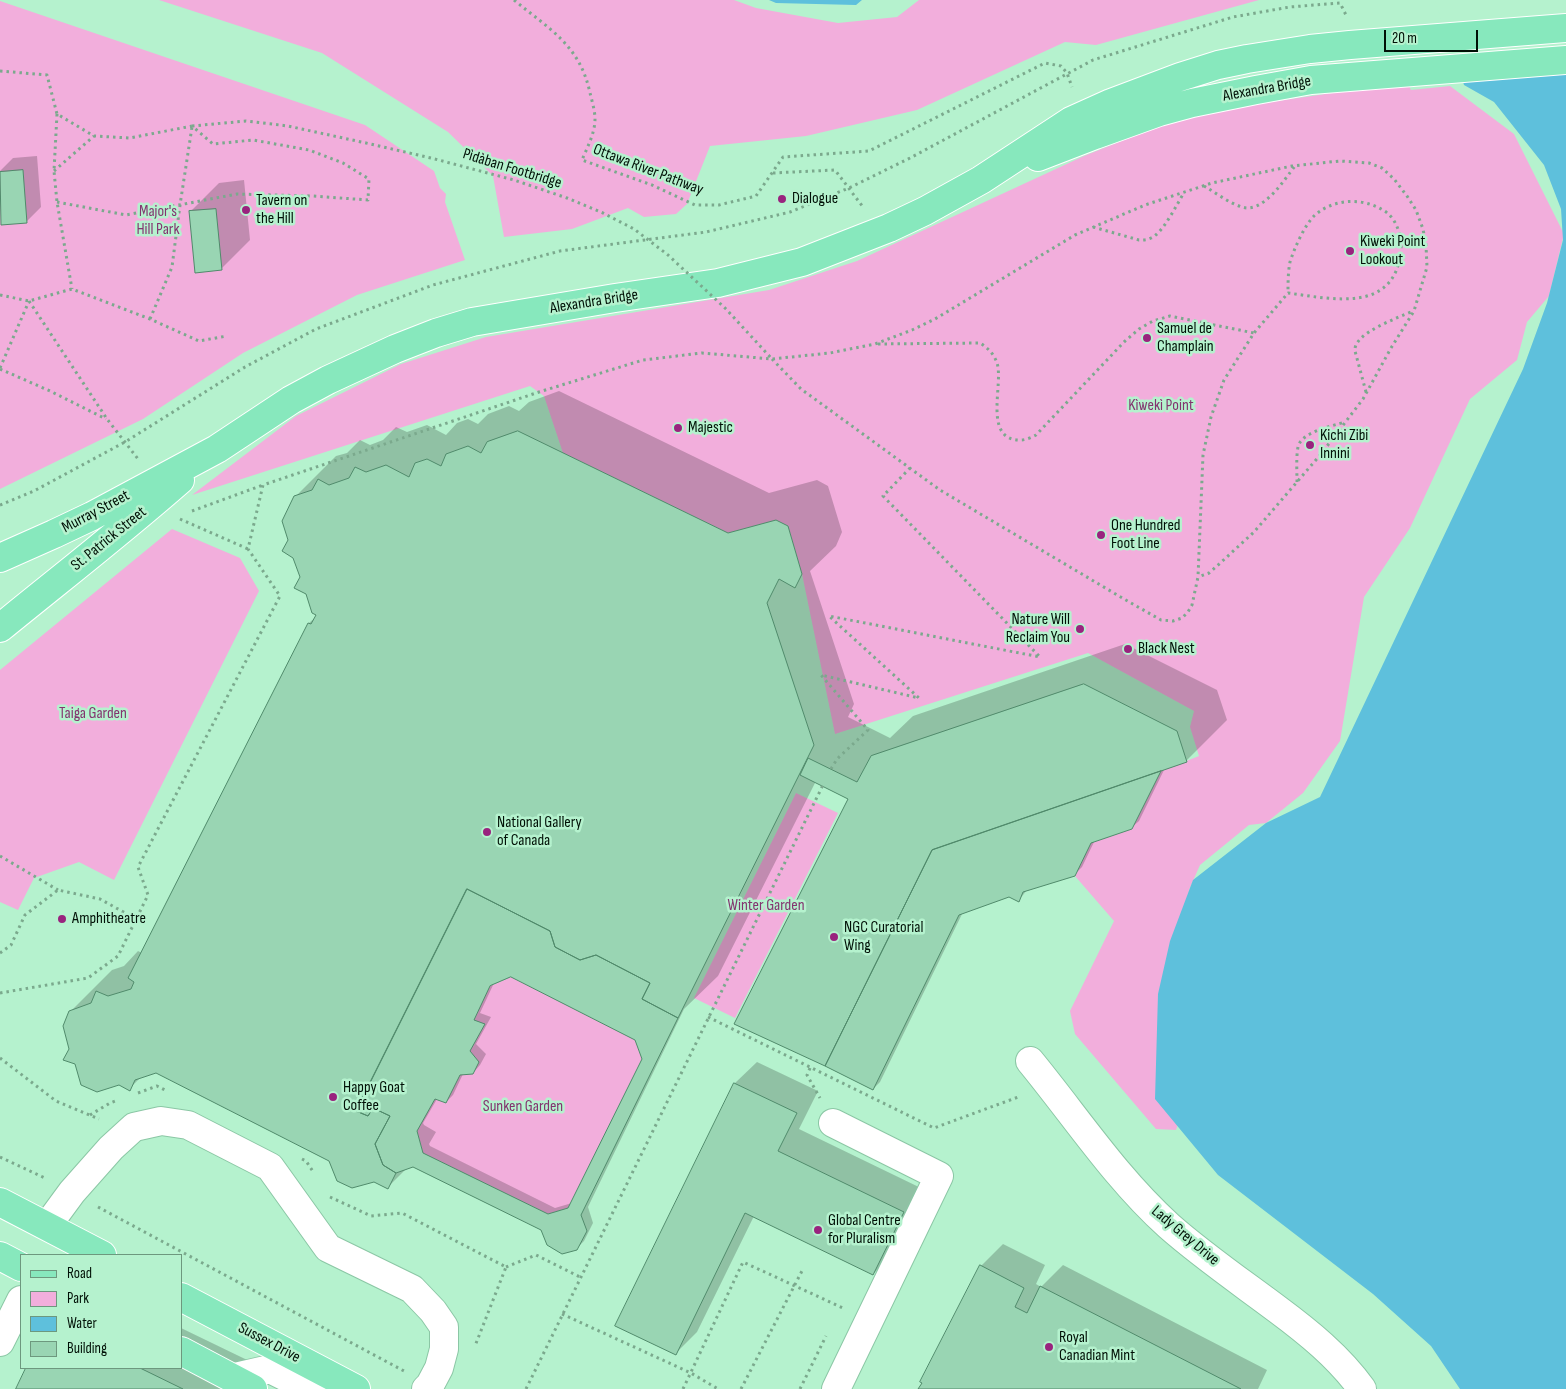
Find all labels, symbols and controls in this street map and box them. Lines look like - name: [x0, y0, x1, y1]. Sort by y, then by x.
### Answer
- scale bar: [1386, 20, 1480, 52]
- text: 20 m: [1392, 29, 1417, 48]
- street label: Alexandra Bridge: [1222, 72, 1312, 106]
- street label: Ottawa River Pathway: [590, 140, 706, 200]
- street label: Pìdàban Footbridge: [460, 145, 564, 193]
- place label: Dialogue: [792, 189, 838, 209]
- place label: Tavern on the Hill: [256, 191, 307, 229]
- marker: Dialogue: [776, 193, 788, 205]
- park label: Major's Hill Park: [136, 202, 180, 240]
- marker: Tavern on the Hill: [240, 204, 252, 216]
- place label: Kìwekì Point Lookout: [1360, 232, 1425, 270]
- marker: Kìwekì Point Lookout: [1344, 245, 1356, 257]
- street label: Alexandra Bridge: [549, 286, 639, 318]
- place label: Samuel de Champlain: [1157, 319, 1214, 357]
- marker: Samuel de Champlain: [1141, 332, 1153, 344]
- park label: Kìwekì Point: [1128, 396, 1194, 416]
- place label: Majestic: [688, 418, 733, 438]
- marker: Majestic: [672, 422, 684, 434]
- place label: Kichi Zibi Innini: [1320, 426, 1368, 464]
- marker: Kichi Zibi Innini: [1304, 439, 1316, 451]
- street label: Murray Street: [59, 486, 133, 538]
- street label: St. Patrick Street: [67, 503, 151, 575]
- place label: One Hundred Foot Line: [1111, 516, 1180, 554]
- marker: One Hundred Foot Line: [1095, 529, 1107, 541]
- place label: Nature Will Reclaim You: [1006, 610, 1070, 648]
- marker: Nature Will Reclaim You: [1074, 623, 1086, 635]
- place label: Black Nest: [1138, 639, 1195, 659]
- marker: Black Nest: [1122, 643, 1134, 655]
- park label: Taiga Garden: [59, 704, 127, 724]
- place label: National Gallery of Canada: [497, 813, 582, 851]
- marker: National Gallery of Canada: [481, 826, 493, 838]
- park label: Winter Garden: [727, 896, 805, 916]
- place label: Amphitheatre: [72, 909, 146, 929]
- marker: Amphitheatre: [56, 913, 68, 925]
- place label: NGC Curatorial Wing: [844, 918, 923, 956]
- marker: NGC Curatorial Wing: [828, 931, 840, 943]
- place label: Happy Goat Coffee: [343, 1078, 405, 1116]
- marker: Happy Goat Coffee: [327, 1091, 339, 1103]
- park label: Sunken Garden: [483, 1097, 563, 1117]
- street label: Lady Grey Drive: [1147, 1202, 1223, 1270]
- place label: Global Centre for Pluralism: [828, 1211, 901, 1249]
- marker: Global Centre for Pluralism: [812, 1224, 824, 1236]
- legend: [20, 1254, 182, 1369]
- text: Road: [67, 1264, 92, 1283]
- text: Park: [67, 1289, 89, 1308]
- text: Water: [67, 1314, 97, 1333]
- street label: Sussex Drive: [235, 1319, 303, 1367]
- place label: Royal Canadian Mint: [1059, 1328, 1135, 1366]
- text: Building: [67, 1339, 107, 1358]
- marker: Royal Canadian Mint: [1043, 1341, 1055, 1353]

